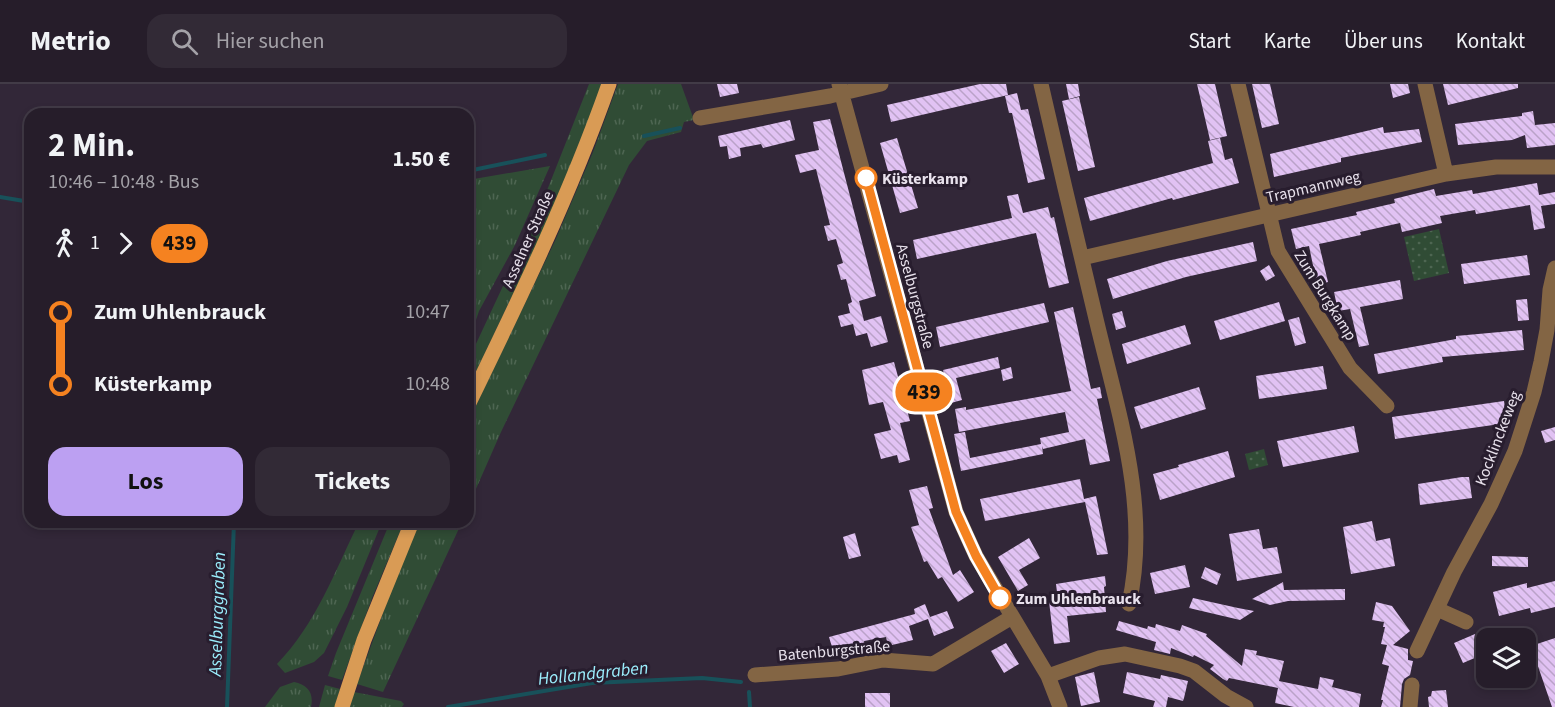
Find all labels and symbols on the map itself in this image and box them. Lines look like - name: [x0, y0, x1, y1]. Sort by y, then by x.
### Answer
- street label: Trapmannweg: [1264, 165, 1363, 208]
- marker: Küsterkamp: [855, 167, 877, 189]
- place label: Küsterkamp: [882, 168, 968, 190]
- street label: Asselner Straße: [497, 187, 559, 291]
- street label: Asselburgstraße: [890, 241, 940, 351]
- street label: Zum Burgkamp: [1289, 246, 1362, 345]
- line badge: 439: [890, 372, 958, 412]
- street label: Kocklinckeweg: [1470, 388, 1526, 489]
- water label: Asselburggraben: [203, 552, 232, 678]
- marker: Zum Uhlenbrauck: [989, 587, 1011, 609]
- place label: Zum Uhlenbrauck: [1016, 588, 1141, 610]
- street label: Batenburgstraße: [777, 635, 891, 667]
- water label: Hollandgraben: [537, 655, 650, 692]

